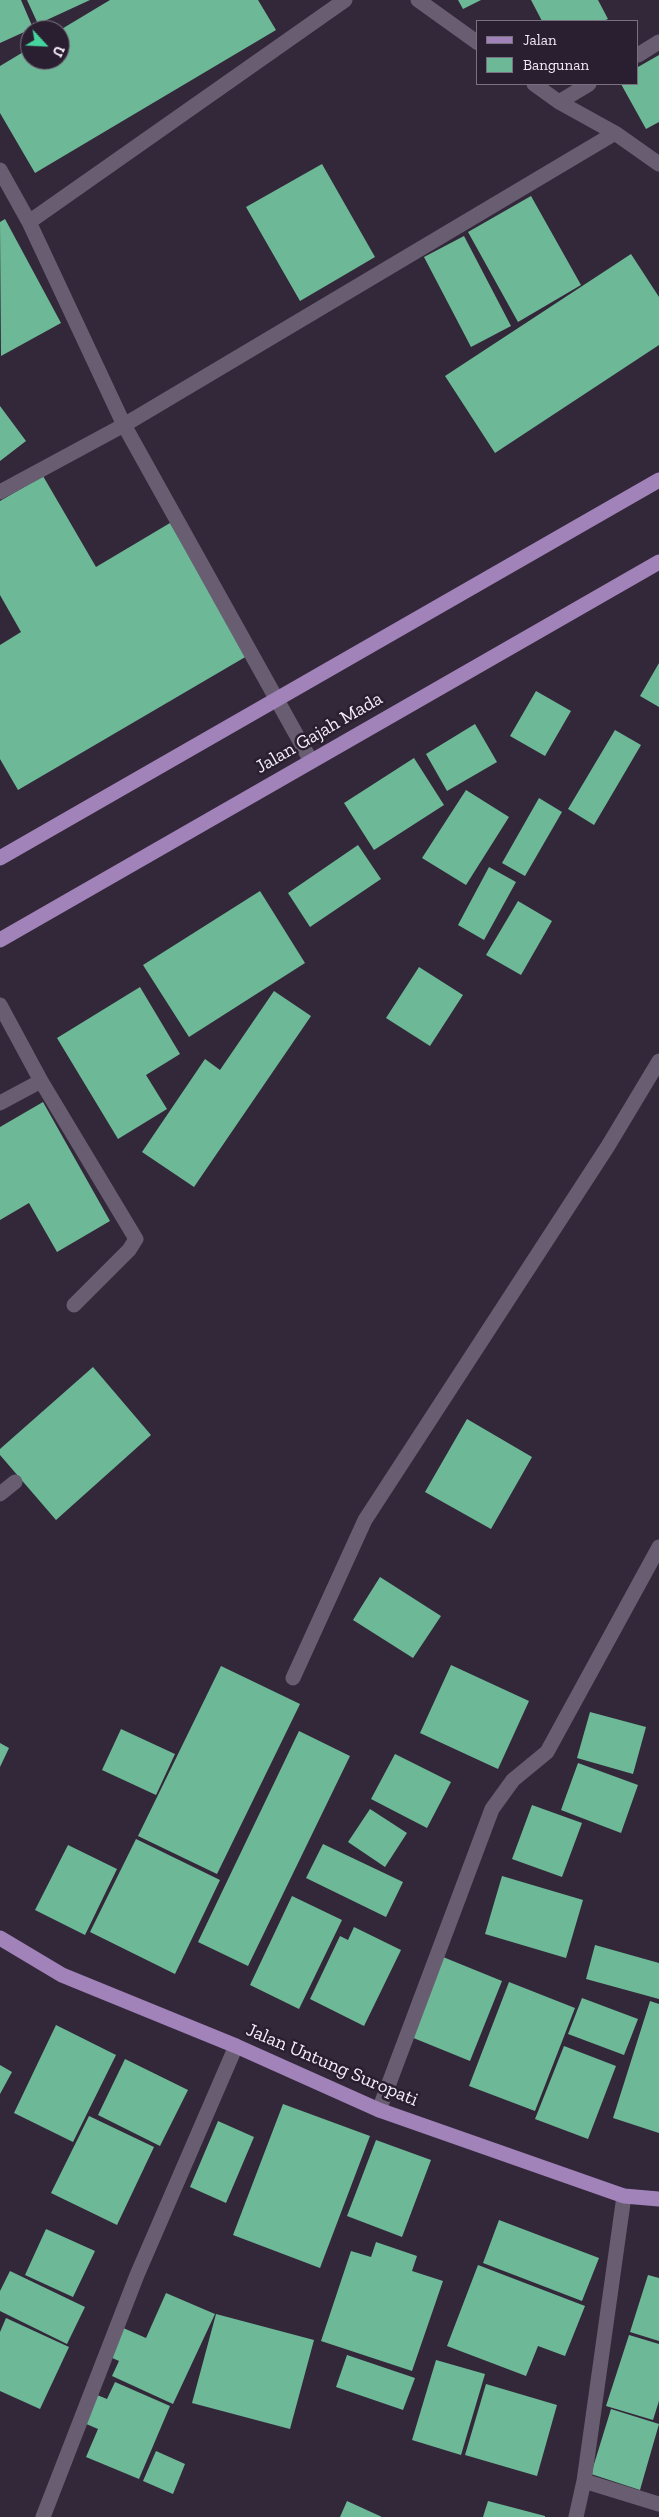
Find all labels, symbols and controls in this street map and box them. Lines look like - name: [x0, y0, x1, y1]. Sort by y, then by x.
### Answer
- north arrow: [20, 20, 70, 70]
- legend: [477, 20, 639, 85]
- text: Jalan: [523, 31, 557, 49]
- text: U: [48, 43, 68, 59]
- text: Bangunan: [523, 56, 589, 74]
- street label: Jalan Gajah Mada: [251, 687, 387, 779]
- street label: Jalan Untung Suropati: [243, 2018, 421, 2112]

